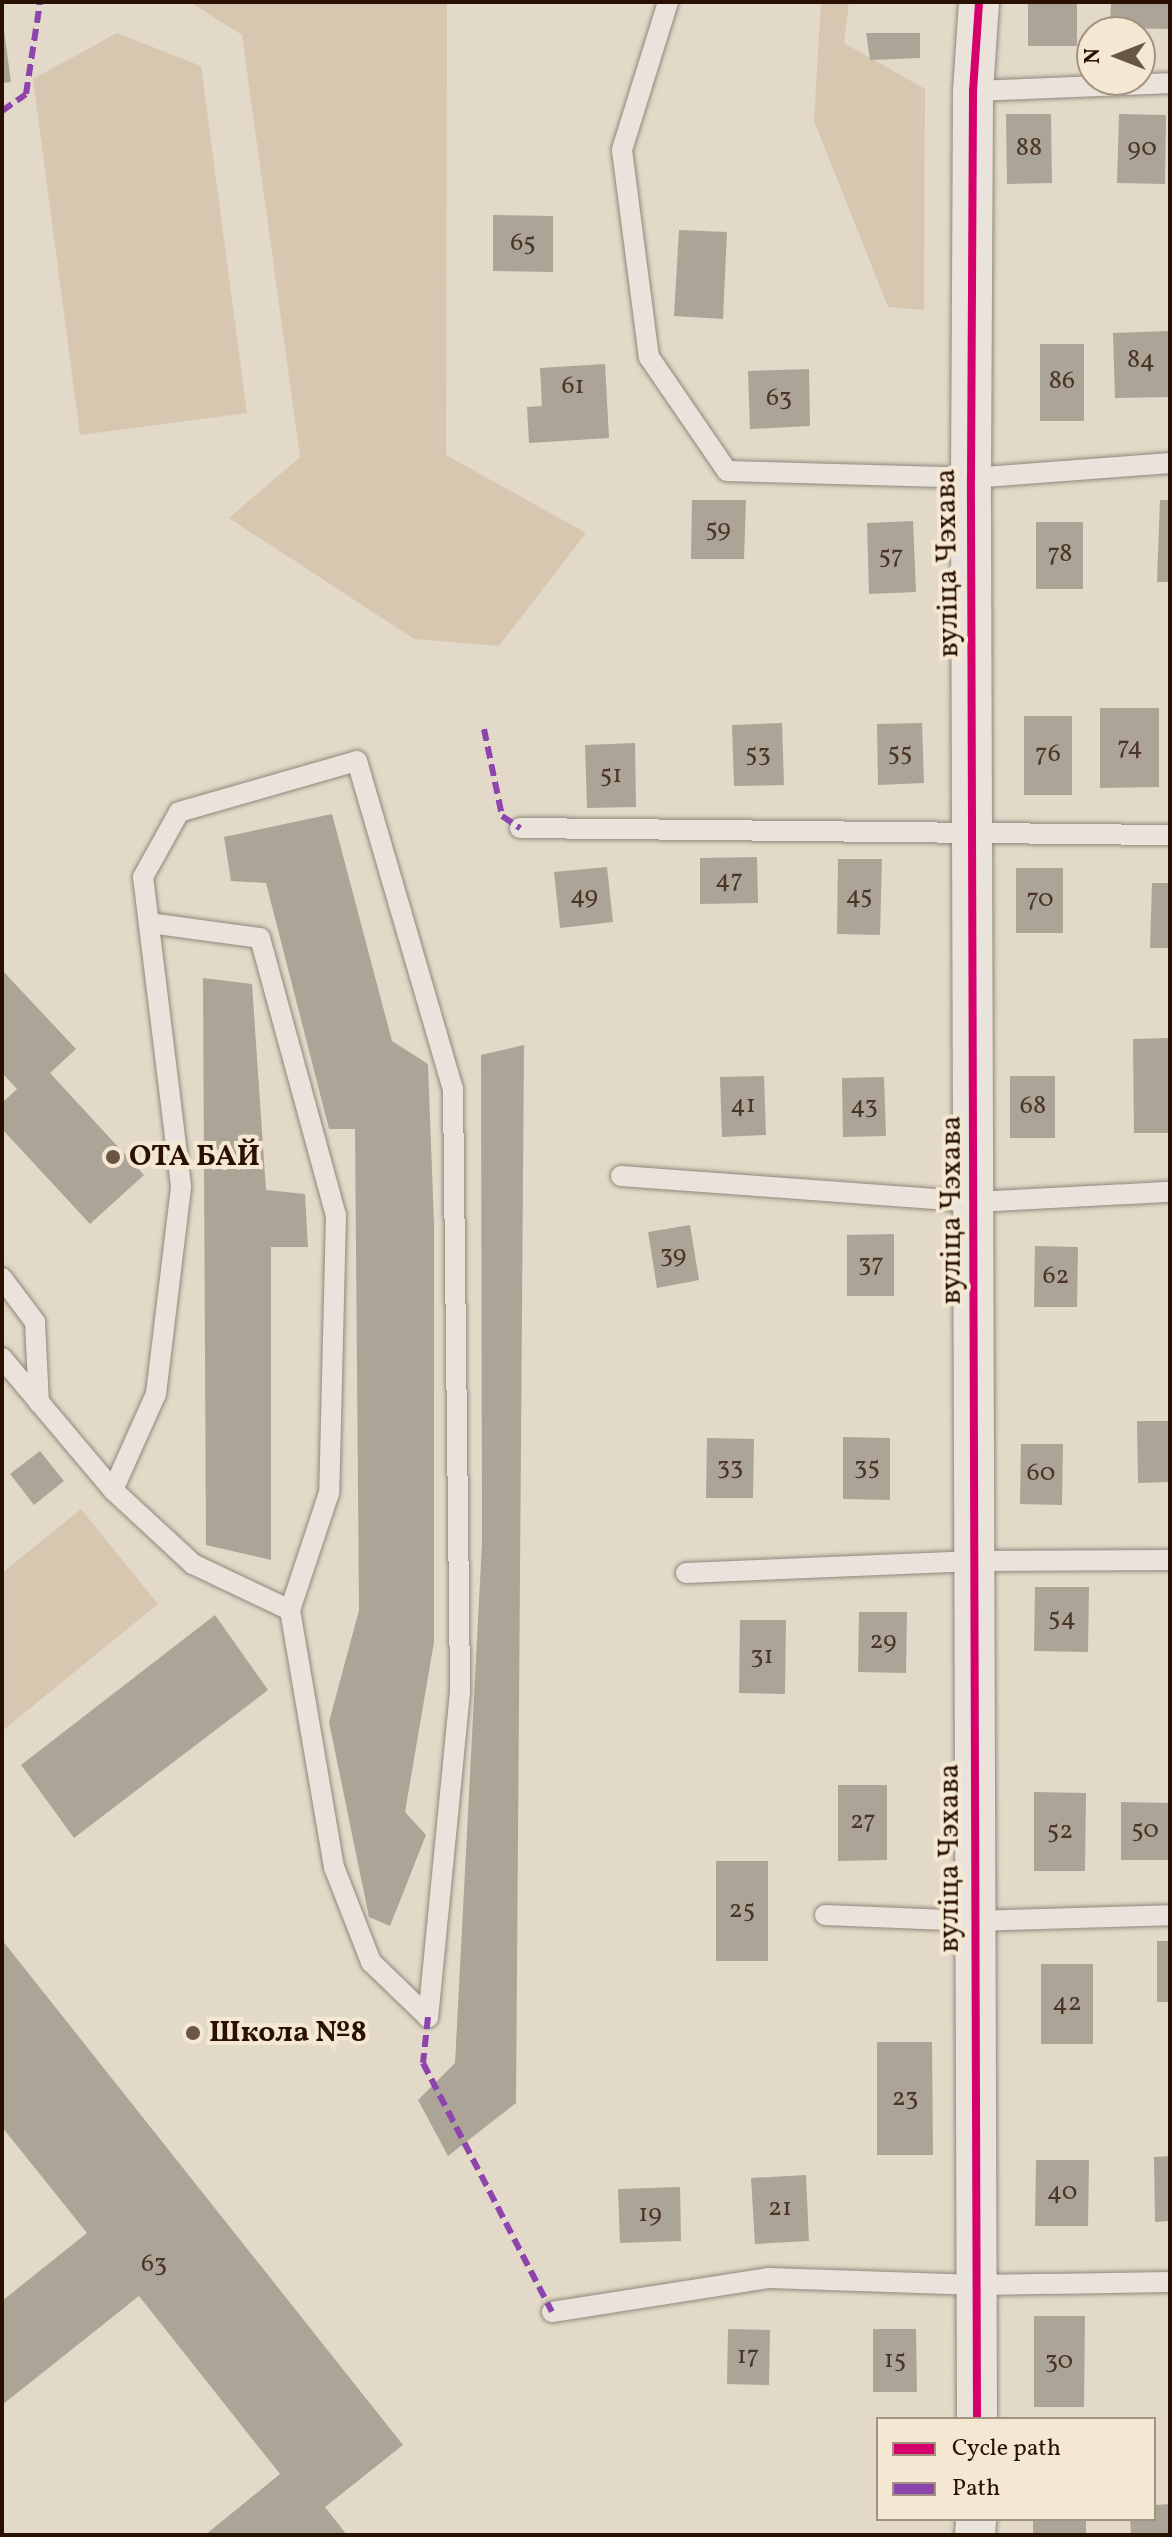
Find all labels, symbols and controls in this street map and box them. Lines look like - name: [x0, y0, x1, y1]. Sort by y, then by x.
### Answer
- north arrow: [1076, 16, 1156, 96]
- text: N: [1078, 48, 1109, 64]
- house number: 88: [1016, 133, 1042, 165]
- house number: 90: [1127, 133, 1157, 165]
- house number: 65: [510, 228, 536, 260]
- house number: 84: [1127, 345, 1155, 377]
- house number: 86: [1049, 366, 1075, 398]
- house number: 61: [561, 371, 585, 403]
- house number: 63: [766, 383, 792, 415]
- street label: вуліца Чэхава: [928, 468, 968, 658]
- house number: 59: [705, 514, 731, 546]
- house number: 78: [1047, 539, 1073, 571]
- house number: 57: [878, 541, 904, 573]
- house number: 74: [1117, 732, 1143, 764]
- house number: 55: [887, 738, 913, 770]
- house number: 53: [745, 739, 771, 771]
- house number: 76: [1035, 739, 1061, 771]
- house number: 51: [600, 760, 622, 792]
- house number: 47: [715, 865, 743, 897]
- house number: 49: [570, 881, 598, 913]
- house number: 45: [845, 881, 873, 913]
- house number: 70: [1026, 884, 1054, 916]
- house number: 41: [730, 1090, 756, 1122]
- house number: 43: [850, 1091, 878, 1123]
- house number: 68: [1020, 1091, 1046, 1123]
- street label: вуліца Чэхава: [934, 1115, 970, 1305]
- place label: ОТА БАЙ: [129, 1139, 260, 1175]
- marker: ОТА БАЙ: [104, 1148, 122, 1166]
- house number: 39: [660, 1240, 686, 1272]
- house number: 37: [858, 1249, 884, 1281]
- house number: 62: [1042, 1261, 1070, 1293]
- house number: 33: [717, 1452, 743, 1484]
- house number: 35: [854, 1452, 880, 1484]
- house number: 60: [1027, 1458, 1055, 1490]
- house number: 54: [1048, 1603, 1076, 1635]
- house number: 29: [869, 1626, 897, 1658]
- house number: 31: [750, 1641, 774, 1673]
- street label: вуліца Чэхава: [932, 1763, 968, 1953]
- house number: 27: [850, 1806, 876, 1838]
- house number: 50: [1131, 1815, 1159, 1847]
- house number: 52: [1047, 1816, 1073, 1848]
- house number: 25: [729, 1895, 755, 1927]
- house number: 42: [1052, 1988, 1082, 2020]
- place label: Школа №8: [209, 2015, 367, 2051]
- marker: Школа №8: [184, 2024, 202, 2042]
- house number: 23: [892, 2083, 918, 2115]
- house number: 40: [1047, 2177, 1077, 2209]
- house number: 21: [768, 2193, 792, 2225]
- house number: 19: [638, 2199, 662, 2231]
- house number: 63: [141, 2249, 167, 2281]
- house number: 17: [737, 2341, 759, 2373]
- house number: 15: [884, 2345, 906, 2377]
- house number: 30: [1045, 2346, 1073, 2378]
- legend: [876, 2417, 1156, 2521]
- text: Cycle path: [952, 2432, 1061, 2466]
- text: Path: [952, 2472, 1000, 2506]

